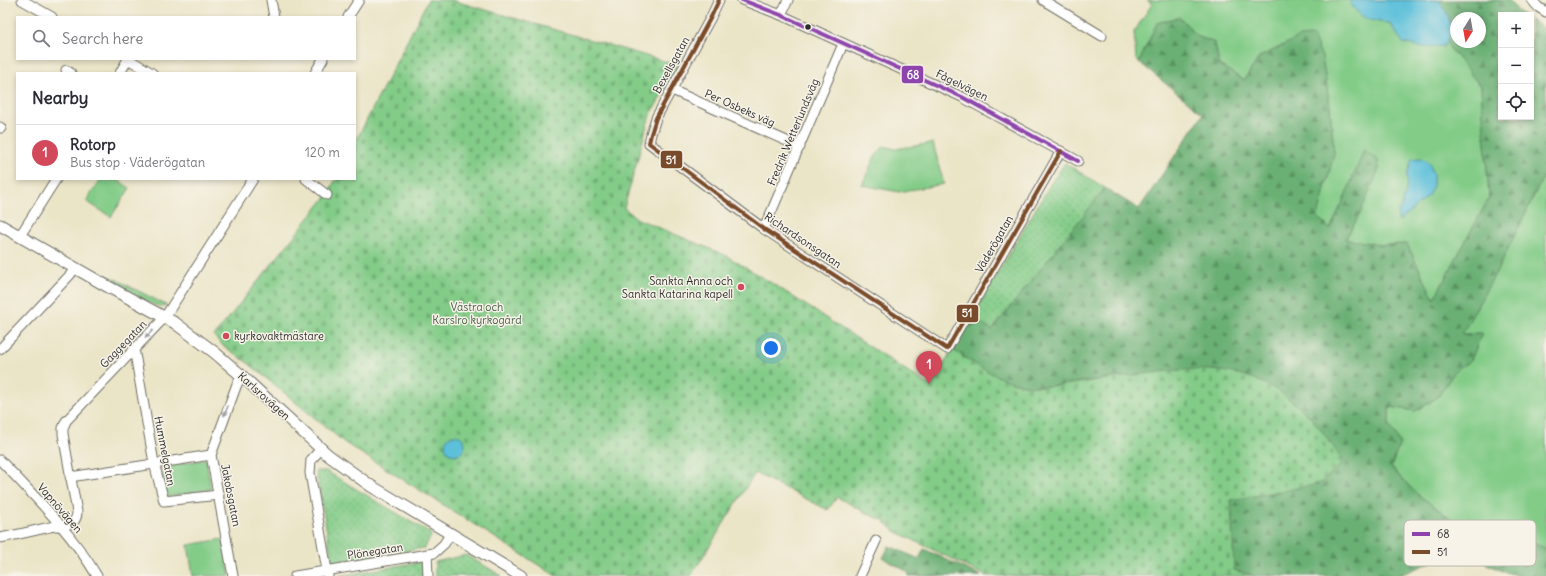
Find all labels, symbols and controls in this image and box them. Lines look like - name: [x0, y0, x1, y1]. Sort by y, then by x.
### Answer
- north arrow: [1450, 12, 1486, 48]
- map controls: [1498, 12, 1534, 120]
- button: +: [1498, 12, 1534, 48]
- search box: [16, 16, 356, 60]
- unlabelled marker: [803, 22, 813, 32]
- icon: search: [30, 27, 52, 49]
- text: Search here: [62, 29, 143, 48]
- street label: Bexellsgatan: [650, 34, 692, 96]
- button: −: [1498, 48, 1534, 84]
- line badge: 68: [901, 65, 924, 84]
- street label: Fågelvägen: [934, 66, 990, 104]
- text: 68: [907, 68, 919, 82]
- street label: Fredrik Wetterlundsväg: [764, 76, 822, 188]
- button: locate: [1498, 84, 1534, 120]
- street label: Per Osbeks väg: [703, 86, 777, 130]
- text: Nearby: [32, 87, 88, 109]
- text: Rotorp: [70, 135, 116, 154]
- text: 1: [42, 144, 48, 161]
- text: 120 m: [305, 144, 340, 161]
- line badge: 51: [660, 150, 683, 169]
- text: 51: [666, 153, 676, 167]
- text: Bus stop · Väderögatan: [70, 154, 205, 171]
- street label: Richardsonsgatan: [762, 209, 844, 271]
- street label: Väderögatan: [972, 213, 1016, 275]
- place label: Sankta Anna och Sankta Katarina kapell: [622, 274, 733, 301]
- marker: Sankta Anna och Sankta Katarina kapell: [736, 282, 746, 292]
- park label: Västra och Karslro kyrkogård: [432, 300, 522, 327]
- line badge: 51: [956, 304, 979, 323]
- text: 51: [962, 306, 972, 320]
- street label: Gaggegatan: [97, 317, 149, 371]
- one-way arrow: [144, 329, 154, 339]
- place label: kyrkovaktmästare: [234, 329, 324, 343]
- marker: kyrkovaktmästare: [221, 331, 231, 341]
- your location: [761, 338, 781, 358]
- pin: 1: [916, 351, 942, 384]
- street label: Karlsrovägen: [235, 369, 293, 423]
- one-way arrow: [223, 406, 229, 418]
- street label: Hummelgatan: [151, 415, 179, 487]
- street label: Jakobsgatan: [218, 463, 244, 527]
- street label: Vapnövägen: [35, 480, 85, 536]
- legend: [1404, 520, 1536, 566]
- text: 68: [1437, 527, 1450, 541]
- street label: Plönegatan: [346, 540, 404, 562]
- text: 51: [1437, 545, 1448, 559]

